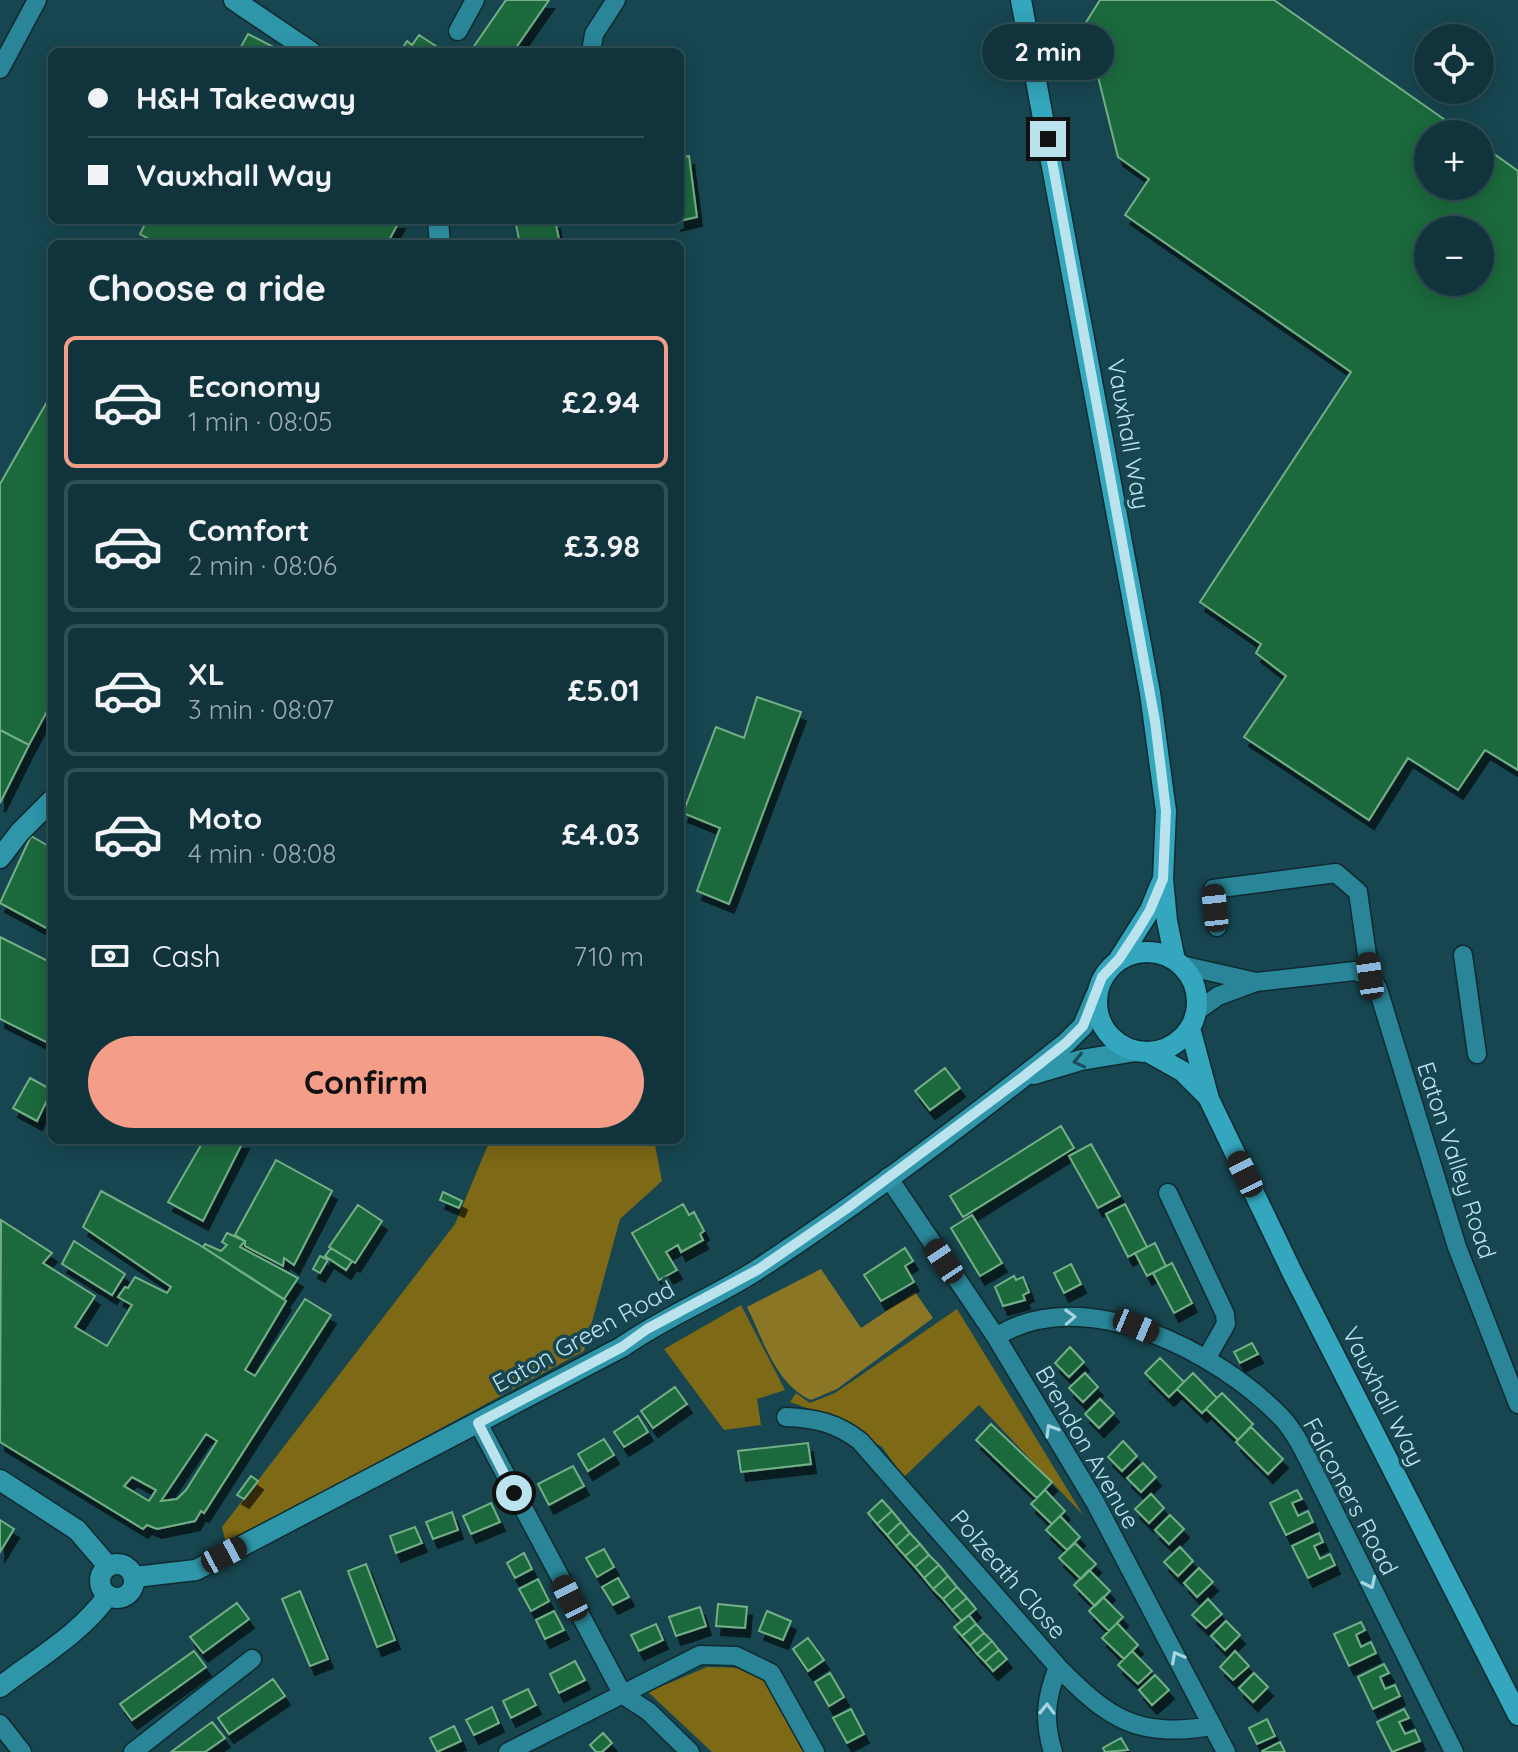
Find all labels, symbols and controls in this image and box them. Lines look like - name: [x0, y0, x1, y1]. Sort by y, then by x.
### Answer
- callout: 2 min: [982, 23, 1114, 79]
- map controls: [1414, 24, 1494, 296]
- button: locate: [1414, 24, 1494, 104]
- text: 2 min: [1014, 35, 1082, 68]
- text: H&H Takeaway: [136, 79, 356, 117]
- button: +: [1414, 120, 1494, 200]
- route end: [1030, 121, 1066, 157]
- text: Vauxhall Way: [136, 156, 332, 194]
- button: −: [1414, 216, 1494, 296]
- text: Choose a ride: [88, 265, 326, 310]
- street label: Vauxhall Way: [1101, 356, 1157, 512]
- icon: car: [92, 366, 164, 438]
- text: Economy: [188, 367, 321, 405]
- text: £2.94: [562, 383, 640, 421]
- text: 1 min · 08:05: [188, 405, 332, 438]
- icon: car: [92, 510, 164, 582]
- text: Comfort: [188, 511, 309, 549]
- text: £3.98: [564, 527, 640, 565]
- text: 2 min · 08:06: [188, 549, 337, 582]
- icon: car: [92, 654, 164, 726]
- text: XL: [188, 655, 225, 693]
- text: £5.01: [568, 671, 640, 709]
- text: 3 min · 08:07: [188, 693, 334, 726]
- icon: car: [92, 798, 164, 870]
- text: Moto: [188, 799, 262, 837]
- text: £4.03: [562, 815, 640, 853]
- text: 4 min · 08:08: [188, 837, 336, 870]
- car: [1201, 883, 1229, 933]
- icon: cash: [88, 934, 132, 978]
- text: Cash: [152, 937, 221, 975]
- text: 710 m: [574, 940, 644, 973]
- car: [1355, 951, 1385, 1001]
- button: Confirm: [88, 1036, 644, 1128]
- one-way arrow: [1073, 1052, 1086, 1069]
- street label: Eaton Valley Road: [1411, 1058, 1503, 1262]
- car: [1224, 1147, 1266, 1201]
- car: [921, 1234, 967, 1288]
- street label: Eaton Green Road: [487, 1274, 679, 1398]
- car: [1109, 1306, 1163, 1346]
- one-way arrow: [1064, 1309, 1077, 1326]
- street label: Vauxhall Way: [1336, 1321, 1432, 1471]
- street label: Brendon Avenue: [1029, 1360, 1147, 1534]
- street label: Falconers Road: [1297, 1412, 1405, 1580]
- one-way arrow: [1046, 1424, 1061, 1439]
- route start: [496, 1475, 532, 1511]
- street label: Polzeath Close: [944, 1503, 1074, 1645]
- car: [197, 1533, 251, 1577]
- car: [548, 1571, 592, 1625]
- one-way arrow: [1361, 1575, 1376, 1590]
- one-way arrow: [1171, 1651, 1186, 1666]
- one-way arrow: [1039, 1702, 1056, 1715]

